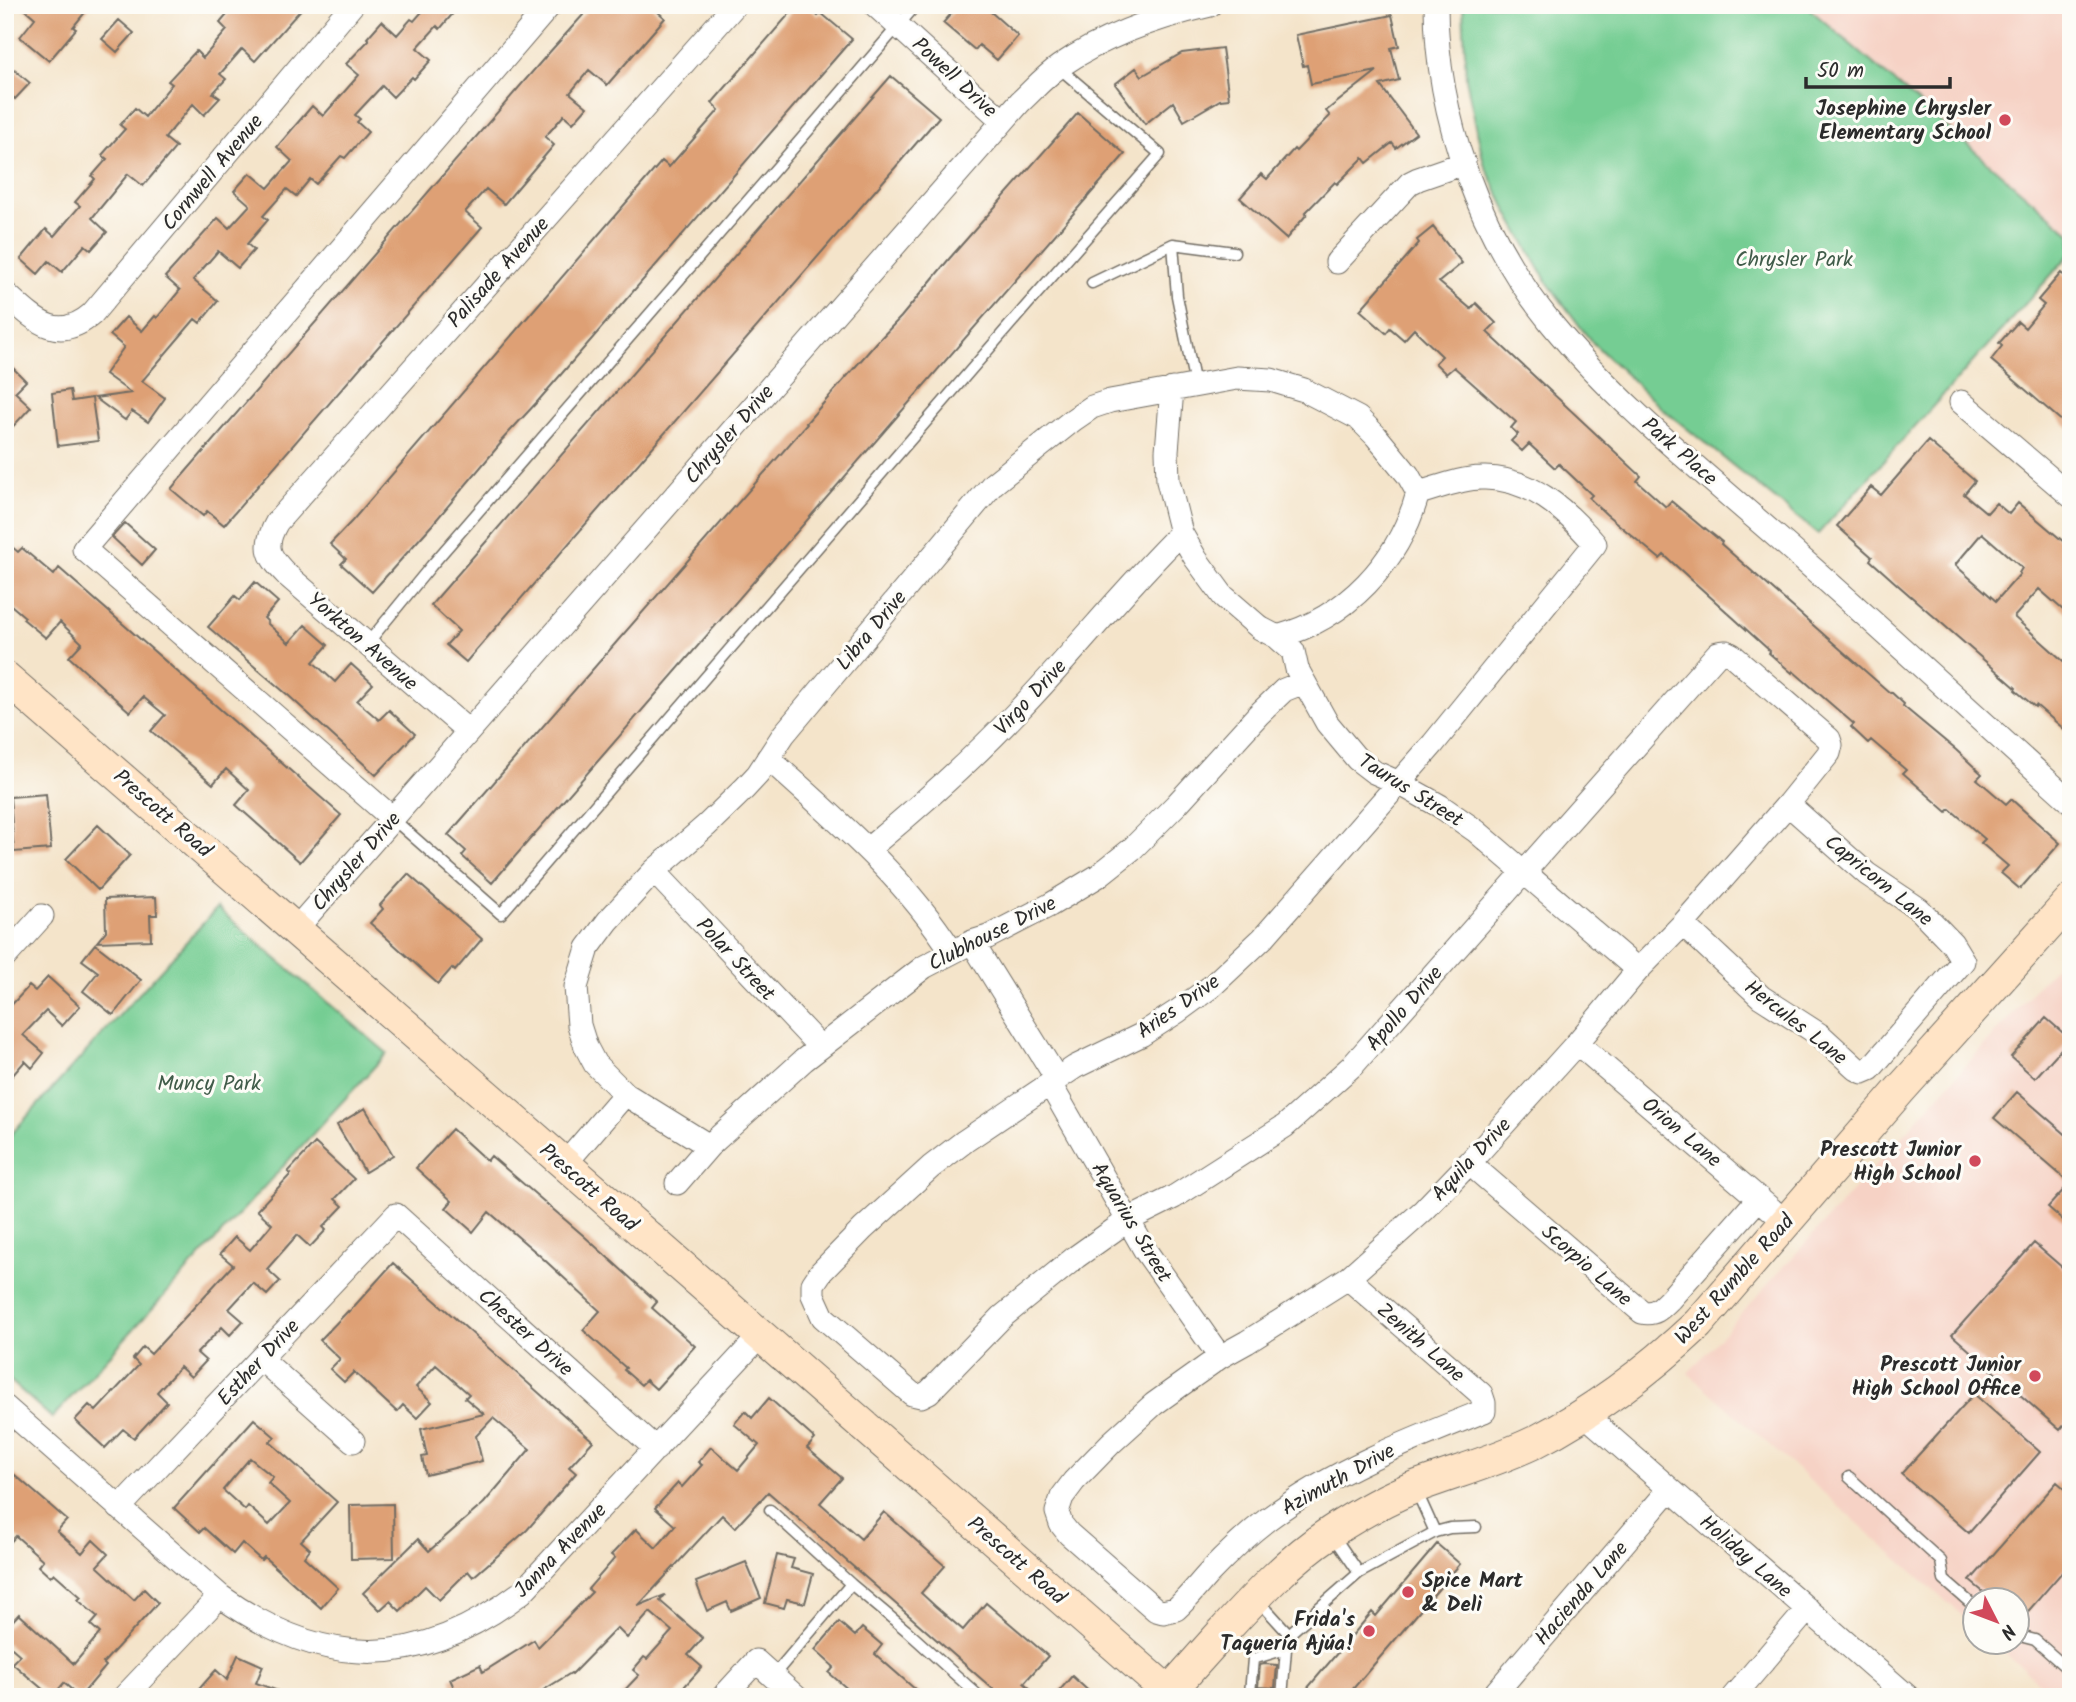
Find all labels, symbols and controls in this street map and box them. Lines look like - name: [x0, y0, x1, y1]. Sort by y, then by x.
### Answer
- street label: Powell Drive: [904, 30, 1005, 127]
- scale bar: [1806, 46, 1950, 90]
- text: 50 m: [1817, 55, 1864, 88]
- place label: Josephine Chrysler Elementary School: [1816, 93, 1992, 150]
- street label: Cornwell Avenue: [154, 107, 273, 239]
- marker: Josephine Chrysler Elementary School: [1997, 112, 2013, 128]
- street label: Palisade Avenue: [440, 209, 559, 336]
- park label: Chrysler Park: [1735, 244, 1853, 277]
- street label: Chrysler Drive: [677, 377, 783, 492]
- street label: Park Place: [1634, 410, 1725, 495]
- street label: Libra Drive: [828, 583, 916, 679]
- street label: Yorkton Avenue: [299, 585, 425, 700]
- street label: Virgo Drive: [987, 652, 1076, 744]
- street label: Taurus Street: [1351, 746, 1470, 837]
- street label: Prescott Road: [105, 762, 219, 867]
- street label: Chrysler Drive: [304, 804, 410, 919]
- street label: Capricorn Lane: [1816, 827, 1940, 936]
- street label: Clubhouse Drive: [923, 888, 1063, 981]
- street label: Polar Street: [687, 911, 783, 1010]
- street label: Apollo Drive: [1358, 958, 1452, 1059]
- street label: Aries Drive: [1130, 966, 1228, 1048]
- street label: Hercules Lane: [1736, 972, 1854, 1075]
- park label: Muncy Park: [157, 1068, 261, 1101]
- street label: Orion Lane: [1634, 1090, 1729, 1177]
- street label: Aquila Drive: [1424, 1110, 1520, 1210]
- place label: Prescott Junior High School: [1820, 1134, 1962, 1191]
- street label: Prescott Road: [531, 1136, 645, 1241]
- marker: Prescott Junior High School: [1967, 1153, 1983, 1169]
- street label: Aquarius Street: [1082, 1156, 1180, 1290]
- street label: West Rumble Road: [1667, 1207, 1803, 1353]
- street label: Scorpio Lane: [1533, 1217, 1639, 1316]
- street label: Chester Drive: [470, 1281, 581, 1386]
- street label: Zenith Lane: [1368, 1295, 1472, 1392]
- street label: Esther Drive: [210, 1311, 309, 1414]
- place label: Prescott Junior High School Office: [1852, 1349, 2022, 1406]
- marker: Prescott Junior High School Office: [2027, 1368, 2043, 1384]
- street label: Azimuth Drive: [1276, 1435, 1402, 1525]
- street label: Janna Avenue: [507, 1495, 616, 1606]
- street label: Holiday Lane: [1691, 1507, 1799, 1607]
- street label: Prescott Road: [959, 1509, 1073, 1614]
- street label: Hacienda Lane: [1527, 1534, 1637, 1654]
- place label: Spice Mart & Deli: [1422, 1565, 1523, 1622]
- marker: Spice Mart & Deli: [1400, 1584, 1416, 1600]
- north arrow: [1960, 1586, 2030, 1656]
- place label: Frida's Taquería Ajúa!: [1220, 1604, 1355, 1661]
- text: N: [1992, 1617, 2022, 1646]
- marker: Frida's Taquería Ajúa!: [1361, 1623, 1377, 1639]

